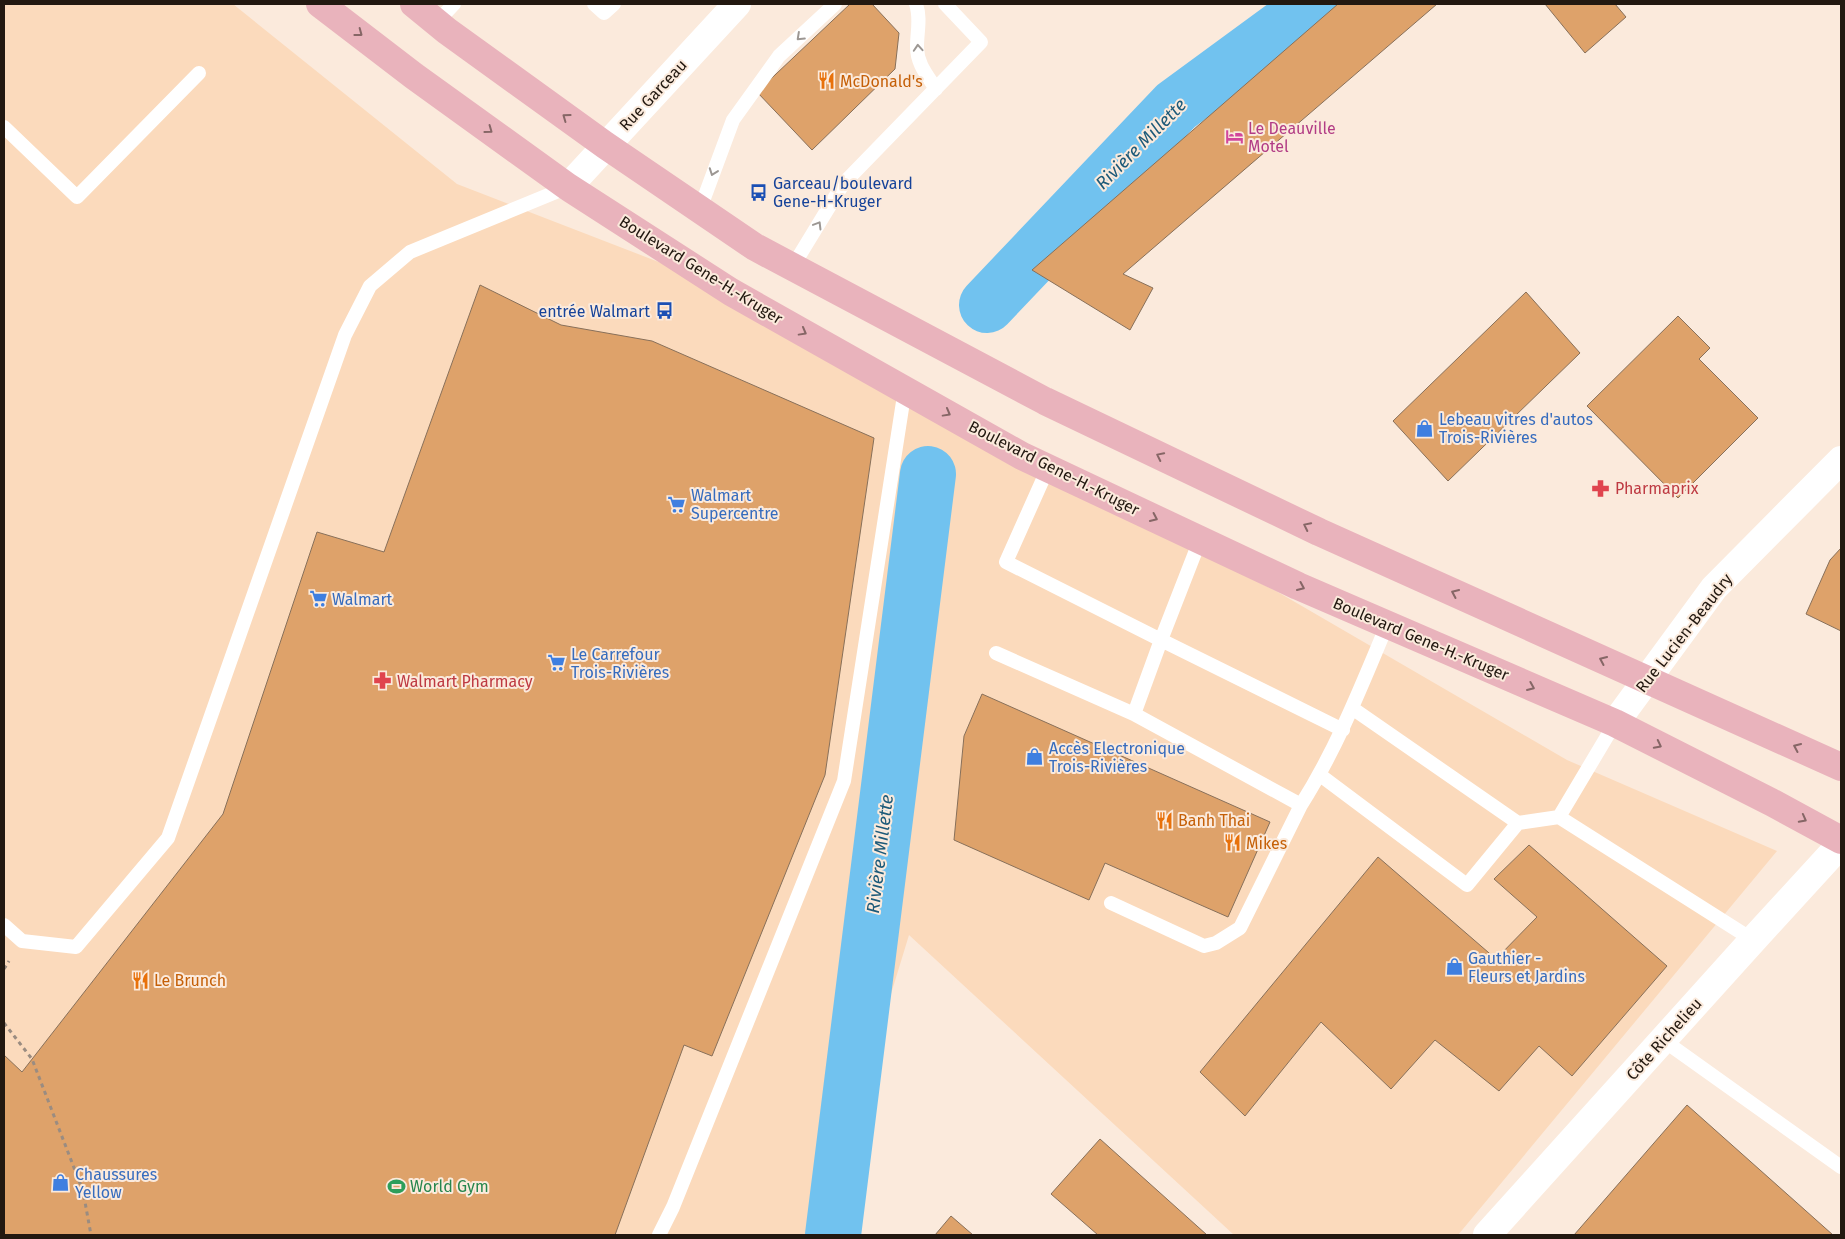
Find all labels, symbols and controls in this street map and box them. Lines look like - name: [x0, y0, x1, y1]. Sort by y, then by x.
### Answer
- one-way arrow: [353, 28, 362, 36]
- one-way arrow: [796, 31, 805, 40]
- one-way arrow: [913, 44, 924, 52]
- street label: Rue Garceau: [615, 55, 691, 135]
- restaurant icon: McDonald's: [816, 71, 836, 91]
- place label: McDonald's: [840, 72, 923, 91]
- water label: Rivière Millette: [1091, 94, 1191, 194]
- one-way arrow: [563, 114, 572, 122]
- place label: Le Deauville Motel: [1248, 119, 1336, 156]
- one-way arrow: [483, 124, 493, 133]
- hotel icon: Le Deauville Motel: [1224, 127, 1244, 147]
- one-way arrow: [709, 167, 719, 176]
- place label: Garceau/boulevard Gene-H-Kruger: [773, 174, 913, 211]
- bus stop icon: Garceau/boulevard Gene-H-Kruger: [749, 182, 769, 202]
- street label: Boulevard Gene-H.-Kruger: [616, 212, 787, 329]
- one-way arrow: [812, 221, 822, 230]
- bus stop icon: entrée Walmart: [654, 301, 674, 321]
- place label: entrée Walmart: [538, 302, 650, 321]
- one-way arrow: [798, 326, 807, 336]
- one-way arrow: [942, 407, 951, 417]
- place label: Lebeau vitres d'autos Trois-Rivières: [1439, 410, 1593, 447]
- street label: Boulevard Gene-H.-Kruger: [965, 417, 1143, 520]
- shop icon: Lebeau vitres d'autos Trois-Rivières: [1415, 418, 1435, 438]
- one-way arrow: [1157, 452, 1166, 462]
- pharmacy icon: Pharmaprix: [1591, 478, 1611, 498]
- place label: Pharmaprix: [1615, 479, 1699, 498]
- place label: Walmart Supercentre: [691, 486, 779, 523]
- supermarket icon: Walmart Supercentre: [667, 494, 687, 514]
- one-way arrow: [1149, 512, 1158, 522]
- one-way arrow: [1303, 522, 1312, 533]
- street label: Rue Lucien-Beaudry: [1632, 570, 1736, 696]
- one-way arrow: [1296, 581, 1305, 592]
- supermarket icon: Walmart: [308, 589, 328, 609]
- one-way arrow: [1451, 589, 1460, 600]
- place label: Walmart: [332, 590, 393, 609]
- street label: Boulevard Gene-H.-Kruger: [1330, 593, 1512, 685]
- place label: Le Carrefour Trois-Rivières: [571, 645, 669, 682]
- supermarket icon: Le Carrefour Trois-Rivières: [547, 653, 567, 673]
- one-way arrow: [1599, 655, 1608, 666]
- pharmacy icon: Walmart Pharmacy: [373, 671, 393, 691]
- place label: Walmart Pharmacy: [397, 672, 533, 691]
- one-way arrow: [1526, 680, 1535, 691]
- place label: Accès Electronique Trois-Rivières: [1049, 739, 1185, 776]
- one-way arrow: [1653, 739, 1662, 749]
- one-way arrow: [1793, 743, 1802, 753]
- shop icon: Accès Electronique Trois-Rivières: [1025, 747, 1045, 767]
- water label: Rivière Millette: [862, 793, 898, 915]
- restaurant icon: Banh Thai: [1154, 810, 1174, 830]
- place label: Banh Thai: [1178, 811, 1250, 830]
- one-way arrow: [1798, 813, 1807, 823]
- restaurant icon: Mikes: [1222, 833, 1242, 853]
- place label: Mikes: [1246, 834, 1287, 853]
- place label: Gauthier - Fleurs et Jardins: [1468, 949, 1585, 986]
- shop icon: Gauthier - Fleurs et Jardins: [1444, 957, 1464, 977]
- restaurant icon: Le Brunch: [130, 970, 150, 990]
- place label: Le Brunch: [154, 971, 226, 990]
- street label: Côte Richelieu: [1622, 994, 1706, 1084]
- place label: Chaussures Yellow: [75, 1165, 157, 1202]
- shop icon: Chaussures Yellow: [51, 1173, 71, 1193]
- sports icon: World Gym: [386, 1176, 406, 1196]
- place label: World Gym: [410, 1177, 489, 1196]

